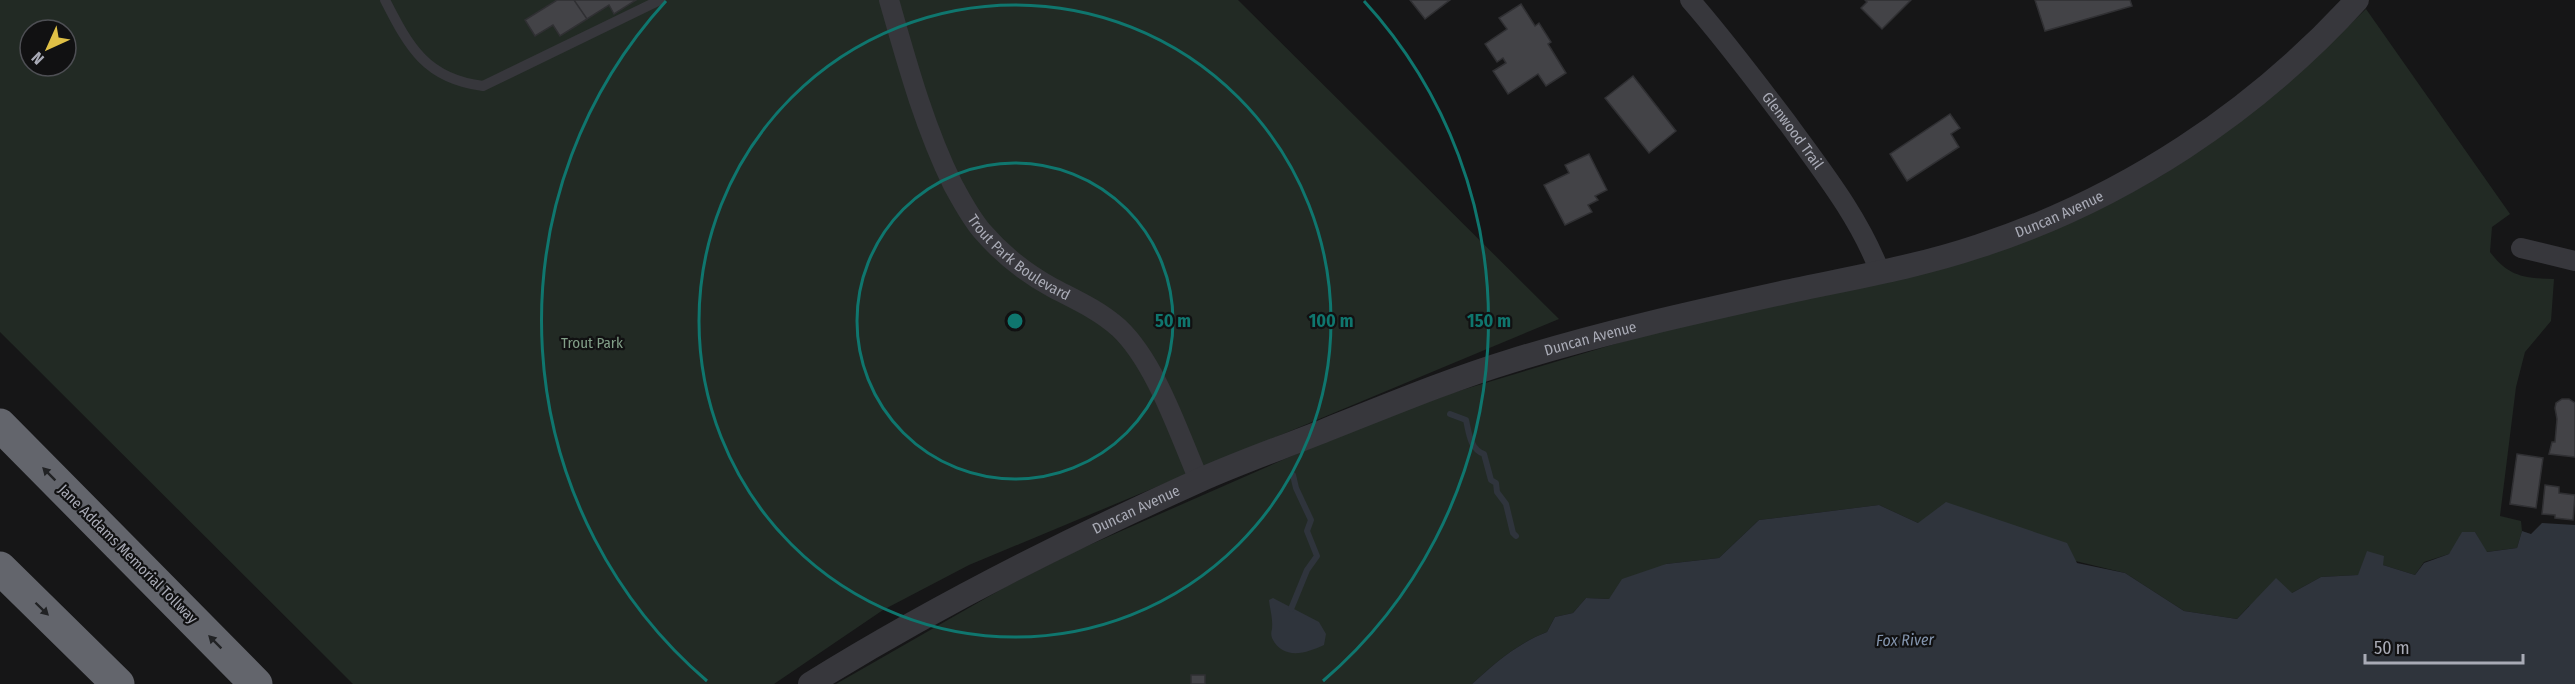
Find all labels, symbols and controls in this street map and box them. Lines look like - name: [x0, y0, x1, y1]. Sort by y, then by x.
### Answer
- north arrow: [18, 18, 78, 78]
- text: N: [28, 48, 48, 68]
- street label: Glenwood Trail: [1758, 88, 1827, 172]
- street label: Duncan Avenue: [2013, 187, 2106, 242]
- street label: Trout Park Boulevard: [964, 211, 1073, 304]
- text: 50 m: [1155, 310, 1191, 332]
- text: 100 m: [1309, 310, 1353, 332]
- text: 150 m: [1467, 310, 1511, 332]
- centre of rings: [1005, 311, 1025, 331]
- street label: Duncan Avenue: [1542, 318, 1638, 360]
- park label: Trout Park: [561, 334, 623, 352]
- one-way arrow: [42, 467, 56, 481]
- street label: Jane Addams Memorial Tollway: [55, 481, 202, 628]
- street label: Duncan Avenue: [1089, 481, 1183, 538]
- one-way arrow: [34, 602, 49, 616]
- scale bar: [2365, 627, 2522, 665]
- water label: Fox River: [1876, 630, 1935, 650]
- one-way arrow: [209, 636, 223, 650]
- text: 50 m: [2374, 637, 2410, 659]

